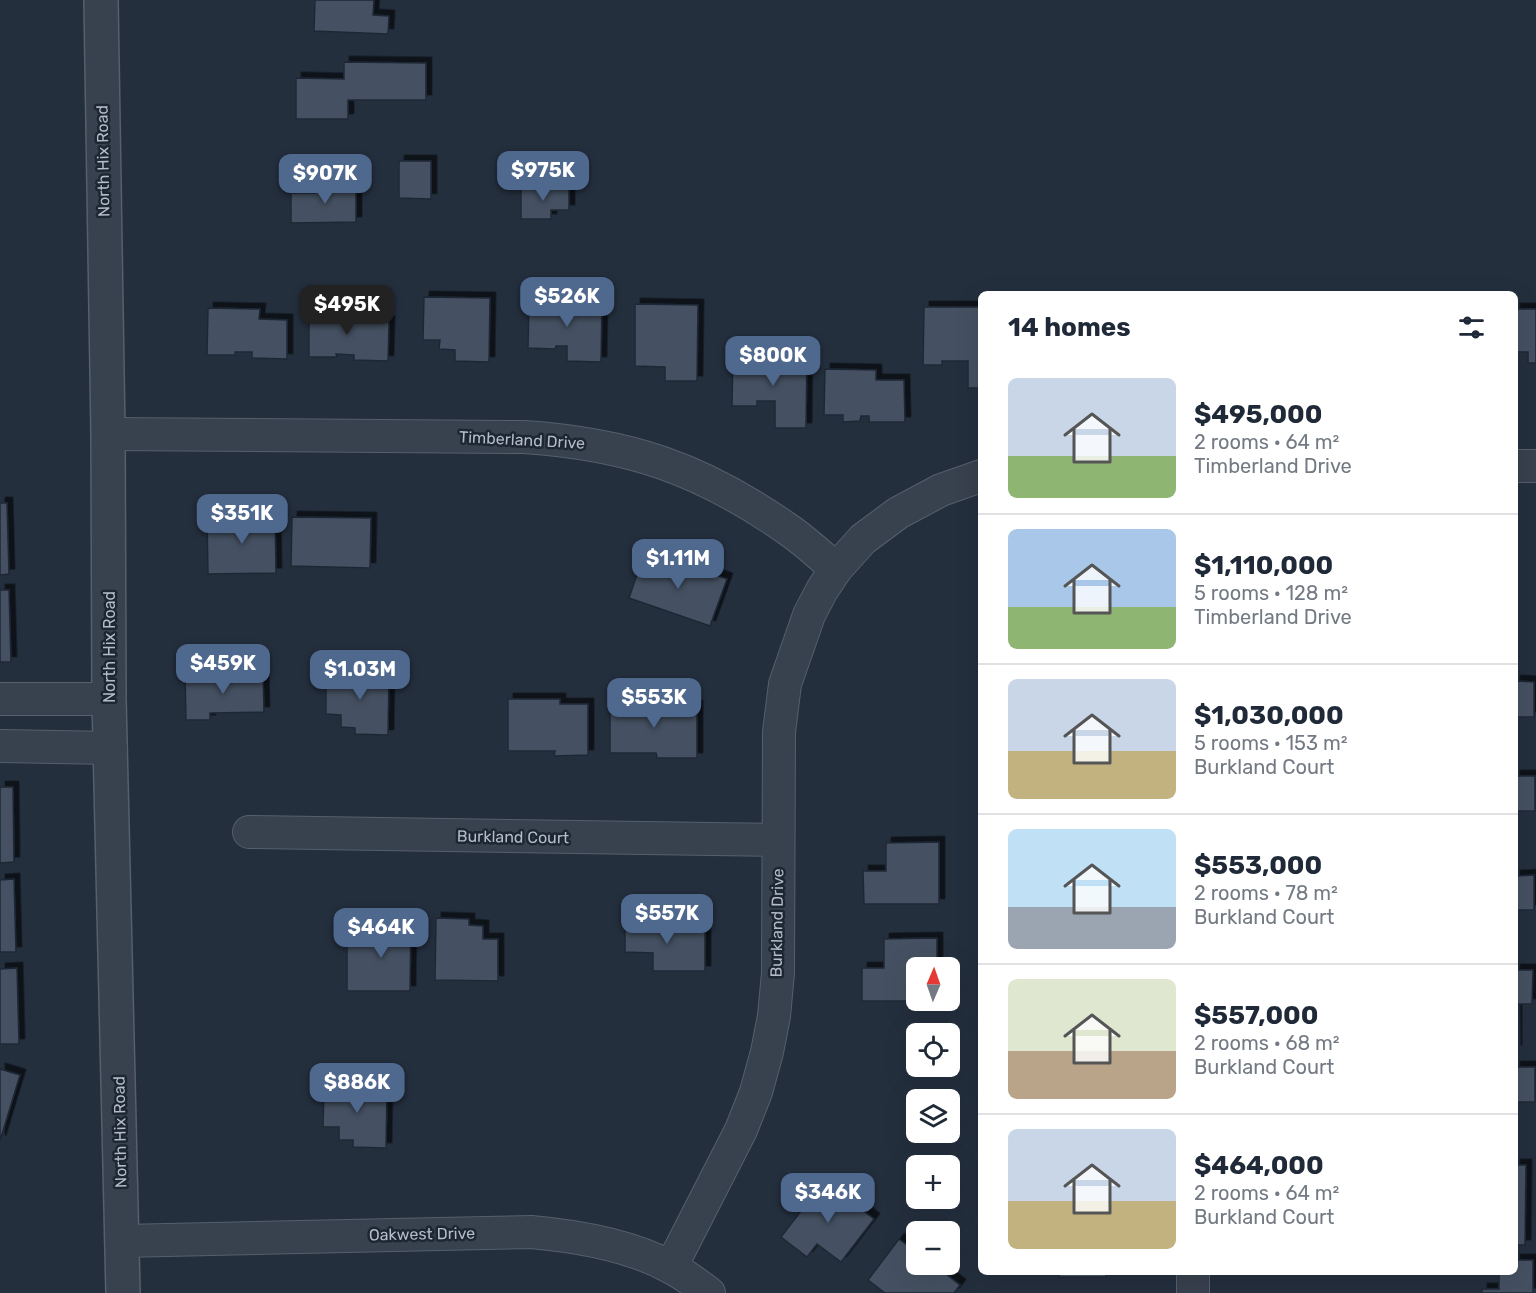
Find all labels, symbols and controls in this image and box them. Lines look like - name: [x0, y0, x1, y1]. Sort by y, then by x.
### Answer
- street label: North Hix Road: [93, 105, 113, 217]
- pin: $975K: [501, 151, 585, 202]
- pin: $907K: [283, 154, 367, 205]
- text: $975K: [511, 158, 575, 182]
- text: $907K: [293, 161, 357, 185]
- pin: $526K: [525, 277, 609, 328]
- text: $526K: [534, 284, 600, 308]
- pin: $495K: [305, 285, 389, 336]
- text: $495K: [314, 292, 380, 316]
- icon: filters: [1455, 311, 1488, 344]
- text: 14 homes: [1008, 312, 1131, 343]
- pin: $800K: [731, 336, 815, 387]
- text: $800K: [739, 343, 807, 367]
- text: $495,000: [1194, 399, 1322, 430]
- icon: home: [1056, 402, 1128, 474]
- street label: Timberland Drive: [458, 427, 586, 453]
- text: 2 rooms · 64 m²: [1194, 430, 1339, 454]
- text: Timberland Drive: [1194, 454, 1352, 478]
- pin: $351K: [200, 494, 284, 545]
- text: $351K: [211, 501, 273, 525]
- pin: $1.11M: [629, 539, 727, 590]
- text: $1.11M: [646, 546, 710, 570]
- text: $1,110,000: [1194, 550, 1333, 581]
- icon: home: [1056, 553, 1128, 625]
- text: 5 rooms · 128 m²: [1194, 581, 1348, 605]
- street label: North Hix Road: [100, 591, 119, 703]
- text: Timberland Drive: [1194, 605, 1352, 629]
- pin: $459K: [181, 644, 265, 695]
- pin: $1.03M: [311, 650, 409, 701]
- text: $459K: [190, 651, 256, 675]
- text: $1.03M: [324, 657, 396, 681]
- pin: $553K: [612, 678, 696, 729]
- text: $553K: [621, 685, 687, 709]
- text: $1,030,000: [1194, 700, 1344, 731]
- icon: home: [1056, 703, 1128, 775]
- text: 5 rooms · 153 m²: [1194, 731, 1348, 755]
- text: Burkland Court: [1194, 755, 1334, 779]
- street label: Burkland Court: [457, 827, 569, 847]
- text: $553,000: [1194, 850, 1322, 881]
- icon: home: [1056, 853, 1128, 925]
- street label: Burkland Drive: [767, 868, 787, 978]
- text: 2 rooms · 78 m²: [1194, 881, 1338, 905]
- pin: $557K: [625, 894, 709, 945]
- text: $557K: [635, 901, 699, 925]
- text: Burkland Court: [1194, 905, 1334, 929]
- pin: $464K: [339, 908, 423, 959]
- text: $464K: [348, 915, 414, 939]
- north arrow: [906, 957, 960, 1011]
- map controls: [906, 957, 960, 1275]
- text: $557,000: [1194, 1000, 1318, 1031]
- icon: home: [1056, 1003, 1128, 1075]
- button: locate: [906, 1023, 960, 1077]
- text: 2 rooms · 68 m²: [1194, 1031, 1340, 1055]
- text: Burkland Court: [1194, 1055, 1334, 1079]
- pin: $886K: [315, 1063, 399, 1114]
- text: $886K: [324, 1070, 390, 1094]
- street label: North Hix Road: [110, 1076, 130, 1188]
- button: layers: [906, 1089, 960, 1143]
- text: $464,000: [1194, 1150, 1324, 1181]
- icon: home: [1056, 1153, 1128, 1225]
- button: +: [906, 1155, 960, 1209]
- pin: $346K: [786, 1173, 870, 1224]
- text: $346K: [795, 1180, 861, 1204]
- text: 2 rooms · 64 m²: [1194, 1181, 1339, 1205]
- text: Burkland Court: [1194, 1205, 1334, 1229]
- button: −: [906, 1221, 960, 1275]
- street label: Oakwest Drive: [369, 1224, 475, 1244]

